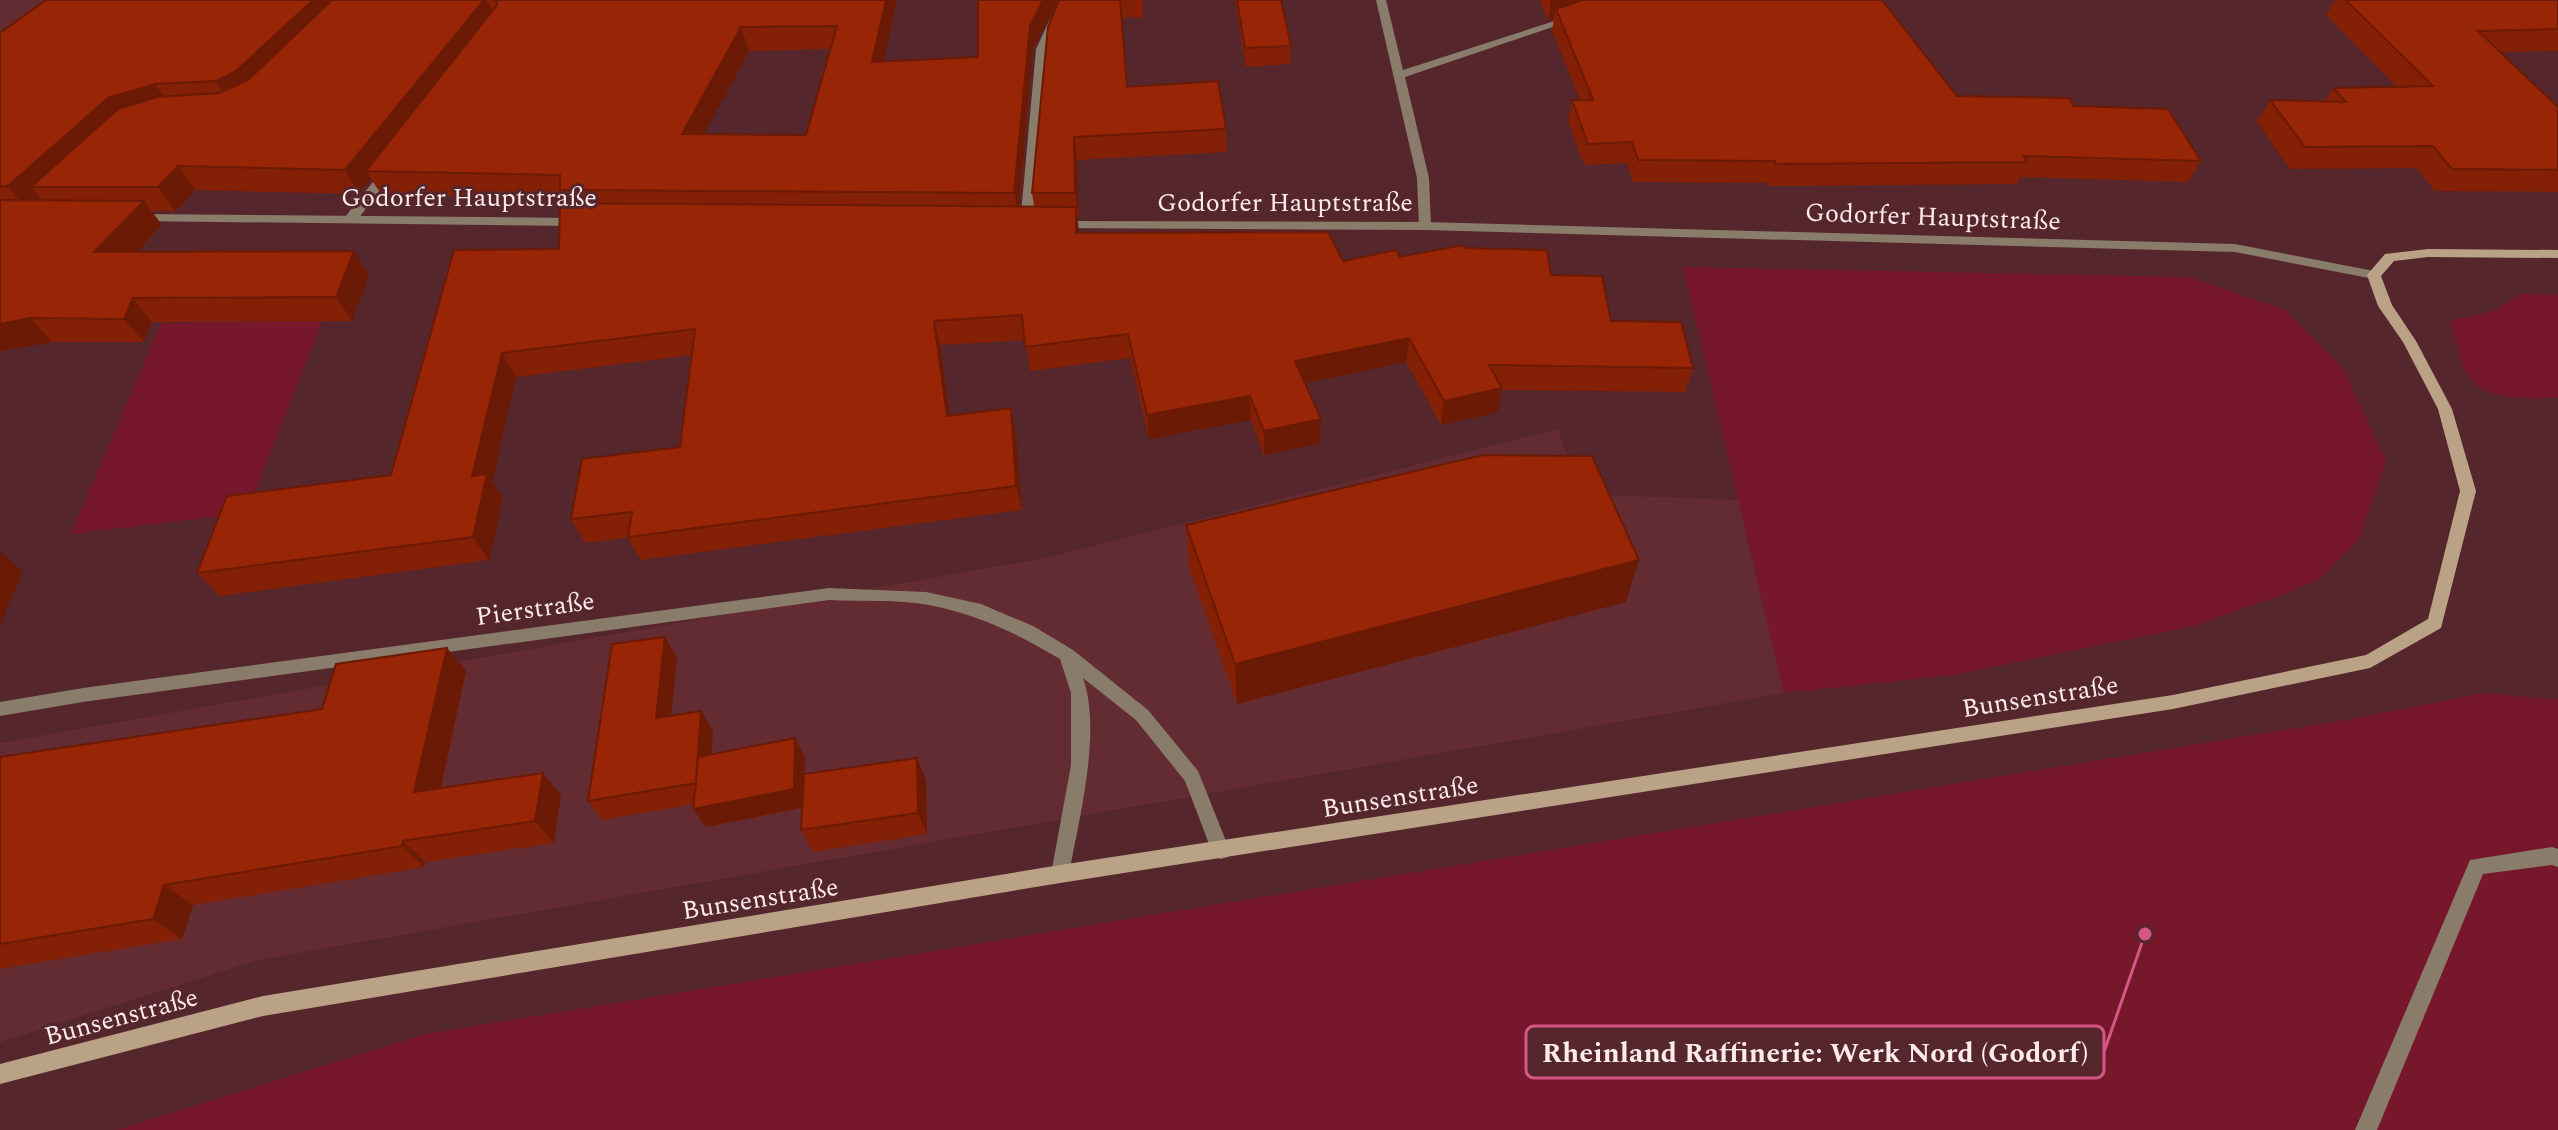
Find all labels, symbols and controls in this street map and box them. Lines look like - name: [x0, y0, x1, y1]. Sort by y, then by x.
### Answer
- street label: Godorfer Hauptstraße: [341, 178, 597, 218]
- street label: Godorfer Hauptstraße: [1157, 183, 1413, 223]
- street label: Godorfer Hauptstraße: [1804, 193, 2062, 241]
- street label: Pierstraße: [473, 581, 597, 637]
- street label: Bunsenstraße: [1959, 665, 2121, 729]
- street label: Bunsenstraße: [1319, 765, 1481, 829]
- street label: Bunsenstraße: [679, 867, 841, 931]
- street label: Bunsenstraße: [40, 977, 203, 1057]
- callout: Rheinland Raffinerie: Werk Nord (Godorf): [1526, 1026, 2104, 1078]
- text: Rheinland Raffinerie: Werk Nord (Godorf): [1542, 1032, 2088, 1075]

